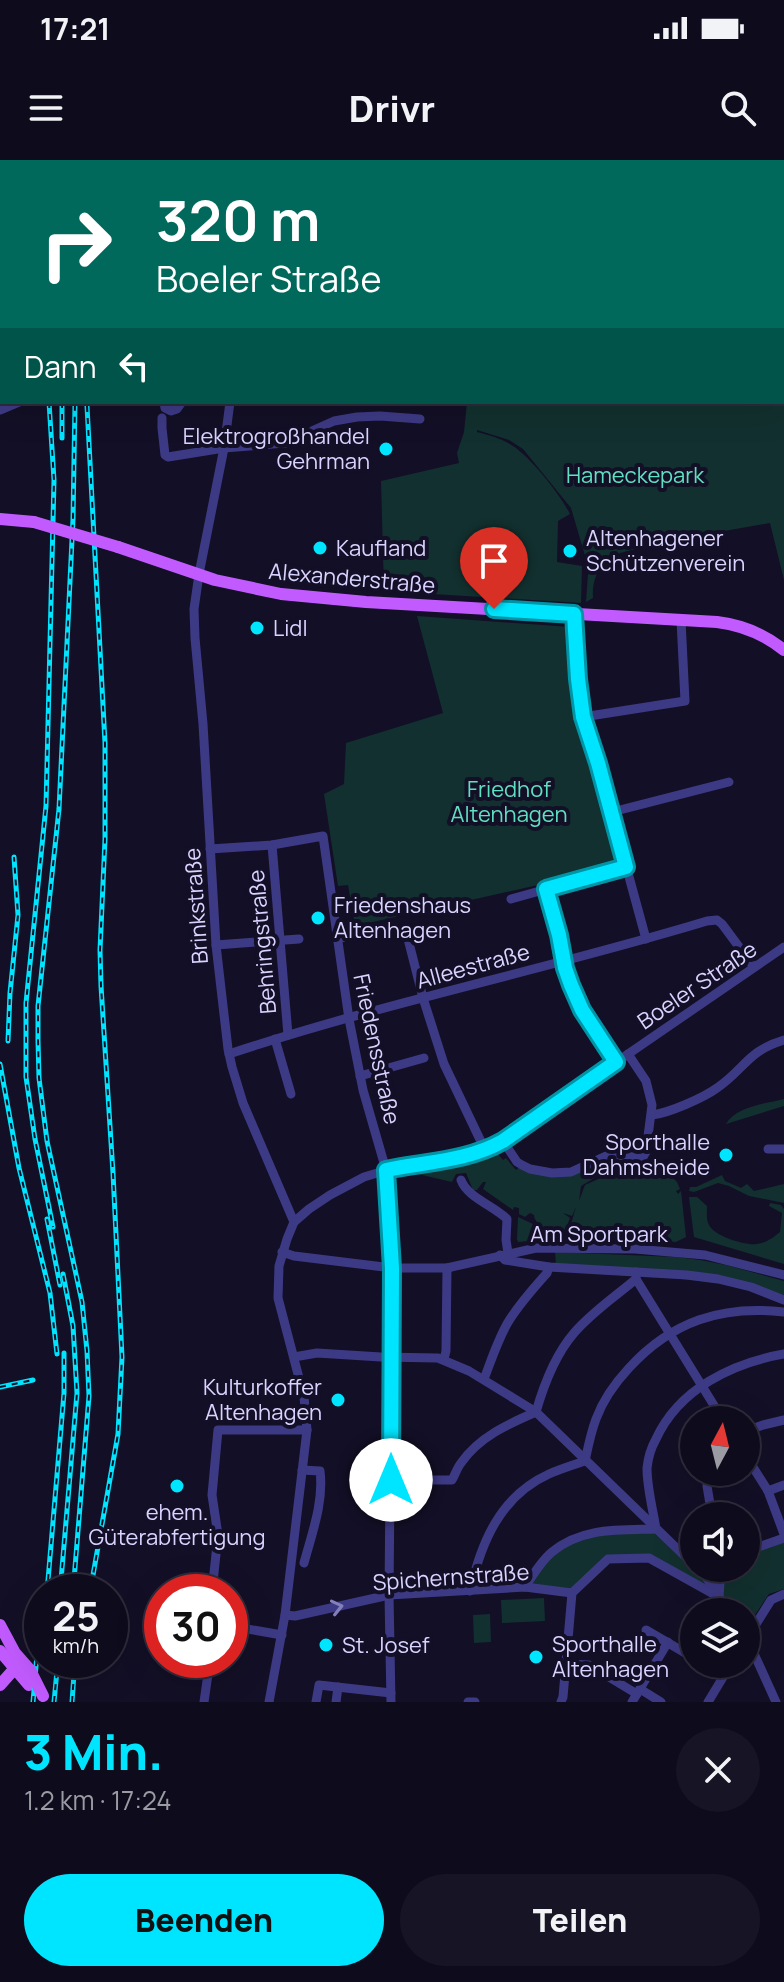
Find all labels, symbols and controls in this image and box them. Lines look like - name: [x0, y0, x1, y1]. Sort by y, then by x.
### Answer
- text: 17:21: [40, 8, 110, 49]
- text: Drivr: [349, 84, 435, 133]
- icon: menu: [24, 86, 68, 130]
- icon: search: [716, 86, 760, 130]
- text: 320 m: [156, 181, 320, 258]
- icon: right: [24, 192, 128, 296]
- text: Boeler Straße: [156, 254, 382, 303]
- icon: left: [112, 344, 156, 388]
- text: Dann: [24, 346, 96, 387]
- place label: Elektrogroßhandel Gehrman: [183, 421, 370, 476]
- marker: Elektrogroßhandel Gehrman: [377, 440, 395, 458]
- park label: Hameckepark: [566, 460, 705, 490]
- place label: Altenhagener Schützenverein: [586, 523, 745, 578]
- pin: [460, 527, 528, 609]
- place label: Kaufland: [336, 533, 426, 563]
- marker: Kaufland: [311, 539, 329, 557]
- icon: arrive: [472, 539, 516, 583]
- marker: Altenhagener Schützenverein: [561, 542, 579, 560]
- street label: Alexanderstraße: [267, 556, 437, 600]
- place label: Lidl: [273, 613, 308, 643]
- marker: Lidl: [248, 619, 266, 637]
- park label: Friedhof Altenhagen: [451, 774, 567, 829]
- street label: Brinkstraße: [177, 847, 215, 965]
- street label: Behringstraße: [241, 868, 283, 1015]
- place label: Friedenshaus Altenhagen: [334, 890, 471, 945]
- marker: Friedenshaus Altenhagen: [309, 909, 327, 927]
- street label: Boeler Straße: [631, 934, 763, 1036]
- street label: Alleestraße: [413, 936, 533, 996]
- street label: Friedensstraße: [346, 971, 408, 1127]
- place label: Sporthalle Dahmsheide: [583, 1127, 710, 1182]
- marker: Sporthalle Dahmsheide: [717, 1146, 735, 1164]
- street label: Am Sportpark: [530, 1219, 669, 1249]
- place label: Kulturkoffer Altenhagen: [203, 1372, 322, 1427]
- marker: Kulturkoffer Altenhagen: [329, 1391, 347, 1409]
- north arrow: [680, 1406, 760, 1486]
- map controls: [680, 1406, 760, 1678]
- position arrow: [349, 1438, 433, 1522]
- marker: ehem. Güterabfertigung: [168, 1477, 186, 1495]
- place label: ehem. Güterabfertigung: [89, 1497, 265, 1552]
- button: sound: [680, 1502, 760, 1582]
- street label: Spichernstraße: [372, 1557, 530, 1597]
- speed limit sign: 30: [144, 1574, 248, 1678]
- text: 25: [52, 1588, 100, 1643]
- button: layers: [680, 1598, 760, 1678]
- one-way arrow: [330, 1599, 344, 1616]
- place label: Sporthalle Altenhagen: [552, 1629, 669, 1684]
- place label: St. Josef: [342, 1630, 430, 1660]
- text: km/h: [53, 1632, 99, 1659]
- marker: St. Josef: [317, 1636, 335, 1654]
- marker: Sporthalle Altenhagen: [527, 1648, 545, 1666]
- text: 3 Min.: [24, 1719, 163, 1784]
- button: close: [676, 1728, 760, 1812]
- text: 1.2 km · 17:24: [24, 1782, 172, 1818]
- button: Beenden: [24, 1874, 384, 1966]
- button: Teilen: [400, 1874, 760, 1966]

